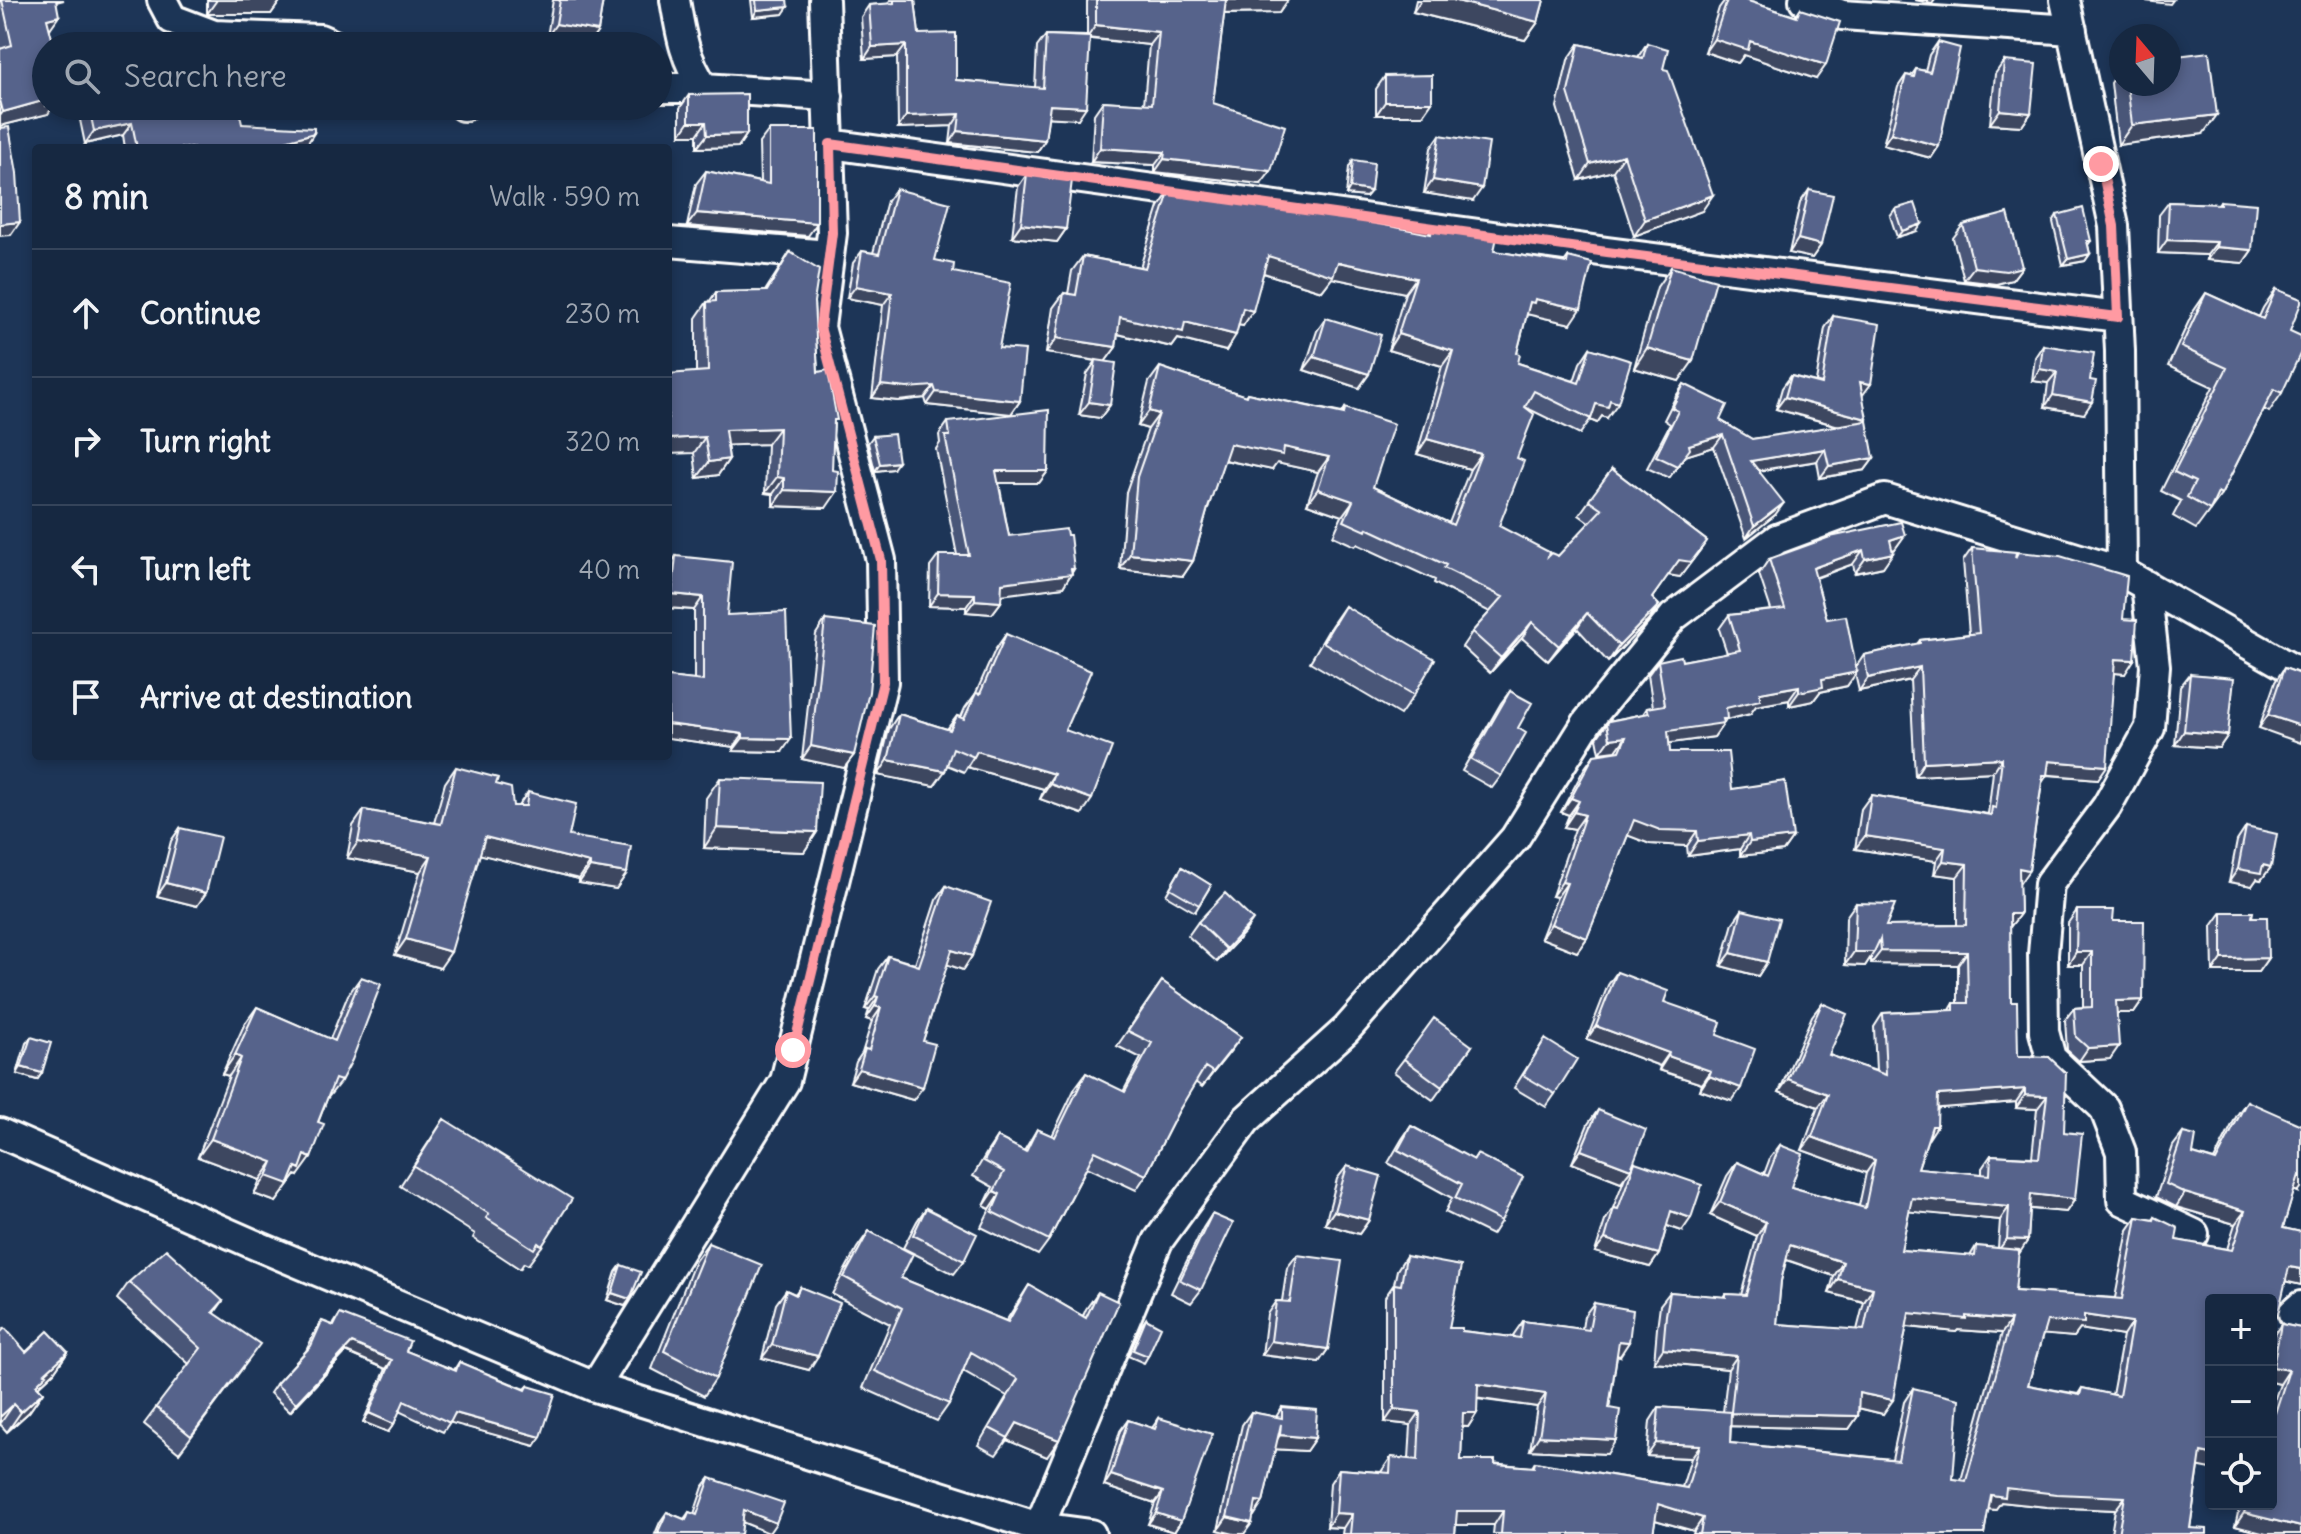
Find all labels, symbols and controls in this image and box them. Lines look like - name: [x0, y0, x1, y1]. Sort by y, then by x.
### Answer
- north arrow: [2109, 24, 2181, 96]
- search box: [32, 32, 672, 120]
- icon: search: [60, 54, 104, 98]
- text: Search here: [124, 57, 287, 95]
- route end: [2083, 146, 2119, 182]
- text: 8 min: [64, 175, 149, 218]
- text: Walk · 590 m: [489, 180, 640, 213]
- icon: ahead: [64, 291, 108, 335]
- text: Continue: [140, 294, 261, 332]
- text: 230 m: [565, 297, 640, 330]
- icon: right: [64, 419, 108, 463]
- text: Turn right: [140, 422, 271, 460]
- text: 320 m: [565, 425, 640, 458]
- icon: left: [64, 547, 108, 591]
- text: Turn left: [140, 550, 251, 588]
- text: 40 m: [579, 553, 640, 586]
- icon: arrive: [64, 675, 108, 719]
- text: Arrive at destination: [140, 678, 412, 716]
- route start: [775, 1032, 811, 1068]
- map controls: [2205, 1294, 2277, 1510]
- button: +: [2205, 1294, 2277, 1366]
- button: −: [2205, 1366, 2277, 1438]
- button: locate: [2205, 1438, 2277, 1510]

